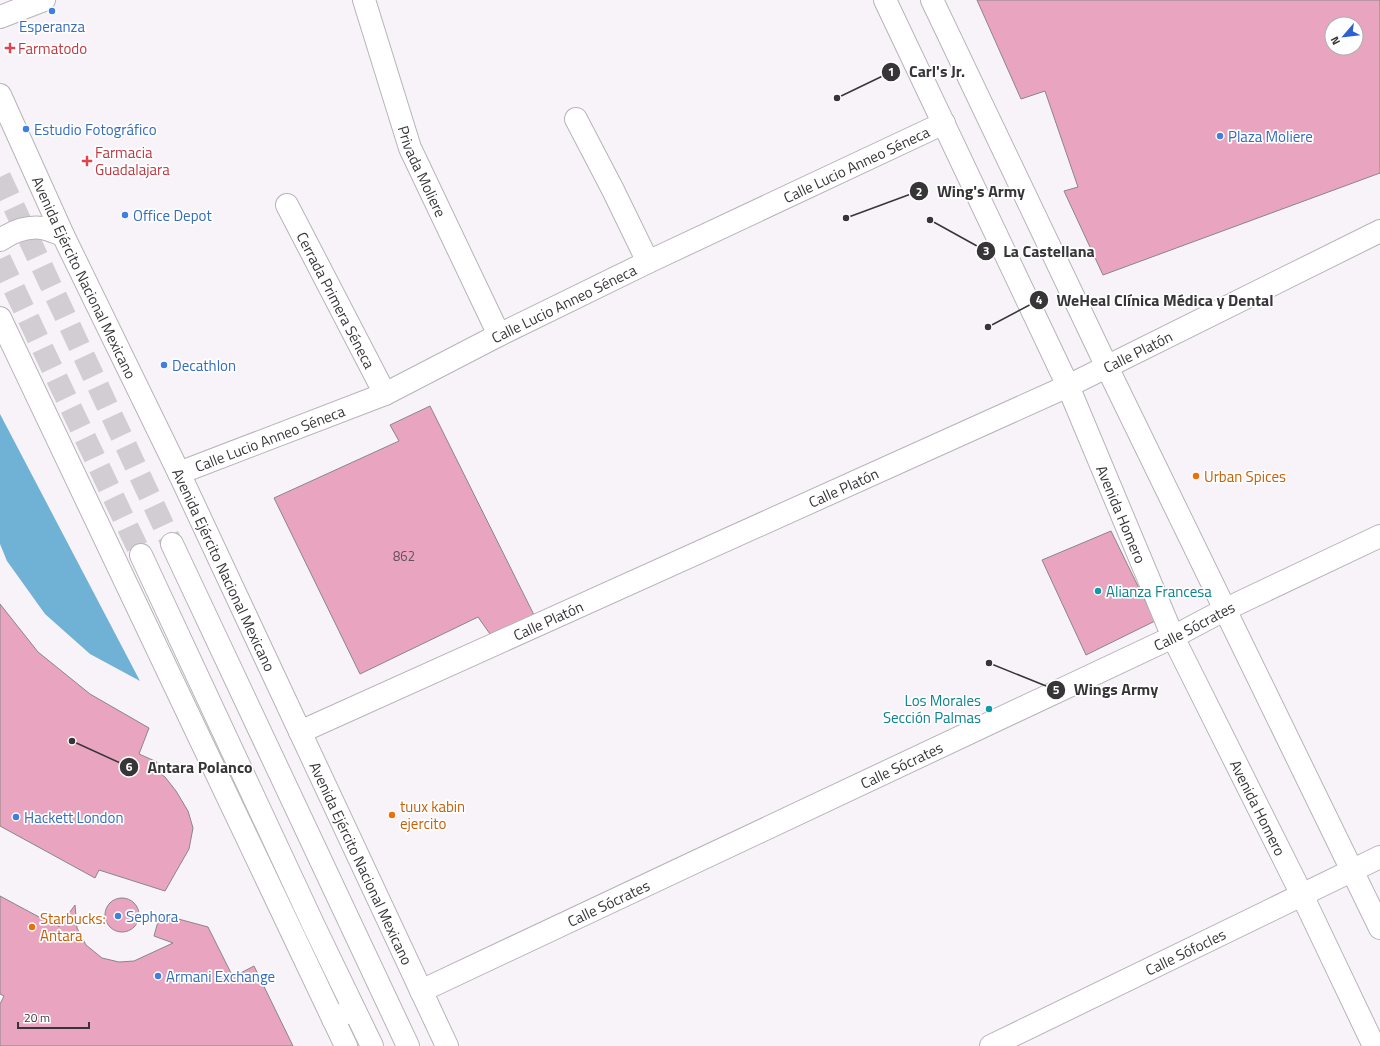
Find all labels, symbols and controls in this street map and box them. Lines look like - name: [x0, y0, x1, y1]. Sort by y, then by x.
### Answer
- marker: Esperanza: [47, 6, 57, 16]
- place label: Esperanza: [19, 15, 85, 38]
- north arrow: [1324, 16, 1364, 56]
- text: N: [1326, 34, 1344, 48]
- place label: Farmatodo: [18, 37, 87, 60]
- marker: Farmatodo: [5, 43, 15, 53]
- callout: Carl's Jr.: [881, 58, 973, 86]
- text: Carl's Jr.: [909, 59, 965, 83]
- text: 1: [888, 62, 894, 81]
- place label: Estudio Fotográfico: [34, 118, 157, 141]
- street label: Calle Lucio Anneo Séneca: [779, 120, 934, 208]
- street label: Privada Moliere: [392, 123, 453, 221]
- marker: Estudio Fotográfico: [21, 124, 31, 134]
- place label: Plaza Moliere: [1228, 125, 1313, 148]
- marker: Plaza Moliere: [1215, 131, 1225, 141]
- place label: Farmacia Guadalajara: [95, 141, 170, 181]
- marker: Farmacia Guadalajara: [82, 156, 92, 166]
- street label: Avenida Ejército Nacional Mexicano: [26, 172, 143, 383]
- callout: Wing's Army: [909, 177, 1033, 205]
- text: Wing's Army: [937, 179, 1025, 203]
- text: 2: [916, 182, 922, 201]
- place label: Office Depot: [133, 204, 212, 227]
- marker: Office Depot: [120, 210, 130, 220]
- street label: Cerrada Primera Séneca: [291, 228, 382, 373]
- callout: La Castellana: [976, 237, 1103, 265]
- text: La Castellana: [1003, 239, 1095, 263]
- text: 3: [983, 241, 989, 260]
- street label: Calle Lucio Anneo Séneca: [487, 258, 641, 349]
- callout: WeHeal Clínica Médica y Dental: [1029, 286, 1282, 314]
- text: WeHeal Clínica Médica y Dental: [1056, 288, 1274, 312]
- text: 4: [1036, 290, 1043, 309]
- street label: Calle Platón: [1099, 325, 1176, 378]
- place label: Decathlon: [172, 354, 236, 377]
- marker: Decathlon: [159, 360, 169, 370]
- street label: Calle Lucio Anneo Séneca: [191, 399, 348, 477]
- street label: Calle Platón: [805, 461, 882, 513]
- street label: Avenida Homero: [1091, 461, 1152, 567]
- street label: Avenida Ejército Nacional Mexicano: [167, 464, 282, 675]
- place label: Urban Spices: [1204, 465, 1286, 488]
- marker: Urban Spices: [1191, 471, 1201, 481]
- house number: 862: [393, 546, 415, 566]
- place label: Alianza Francesa: [1106, 580, 1212, 603]
- marker: Alianza Francesa: [1093, 586, 1103, 596]
- street label: Calle Platón: [509, 594, 587, 646]
- street label: Calle Sócrates: [1150, 595, 1238, 656]
- callout: Wings Army: [1046, 676, 1167, 704]
- text: Wings Army: [1074, 677, 1158, 701]
- text: 5: [1053, 680, 1060, 699]
- place label: Los Morales Sección Palmas: [883, 689, 981, 729]
- marker: Los Morales Sección Palmas: [984, 704, 994, 714]
- street label: Calle Sócrates: [856, 736, 946, 794]
- callout: Antara Polanco: [119, 753, 260, 781]
- text: Antara Polanco: [148, 755, 253, 779]
- street label: Avenida Homero: [1225, 756, 1292, 860]
- text: 6: [126, 757, 133, 776]
- street label: Avenida Ejército Nacional Mexicano: [304, 758, 419, 969]
- place label: tuux kabin ejercito: [400, 795, 465, 835]
- place label: Hackett London: [24, 806, 124, 829]
- marker: tuux kabin ejercito: [387, 810, 397, 820]
- marker: Hackett London: [11, 812, 21, 822]
- street label: Calle Sócrates: [563, 874, 653, 932]
- place label: Sephora: [126, 905, 179, 928]
- place label: Starbucks: Antara: [40, 907, 106, 947]
- marker: Sephora: [113, 911, 123, 921]
- marker: Starbucks: Antara: [27, 922, 37, 932]
- street label: Calle Sófocles: [1141, 922, 1229, 981]
- place label: Armani Exchange: [166, 965, 275, 988]
- marker: Armani Exchange: [153, 971, 163, 981]
- scale bar: [18, 1004, 89, 1030]
- text: 20 m: [24, 1008, 50, 1027]

